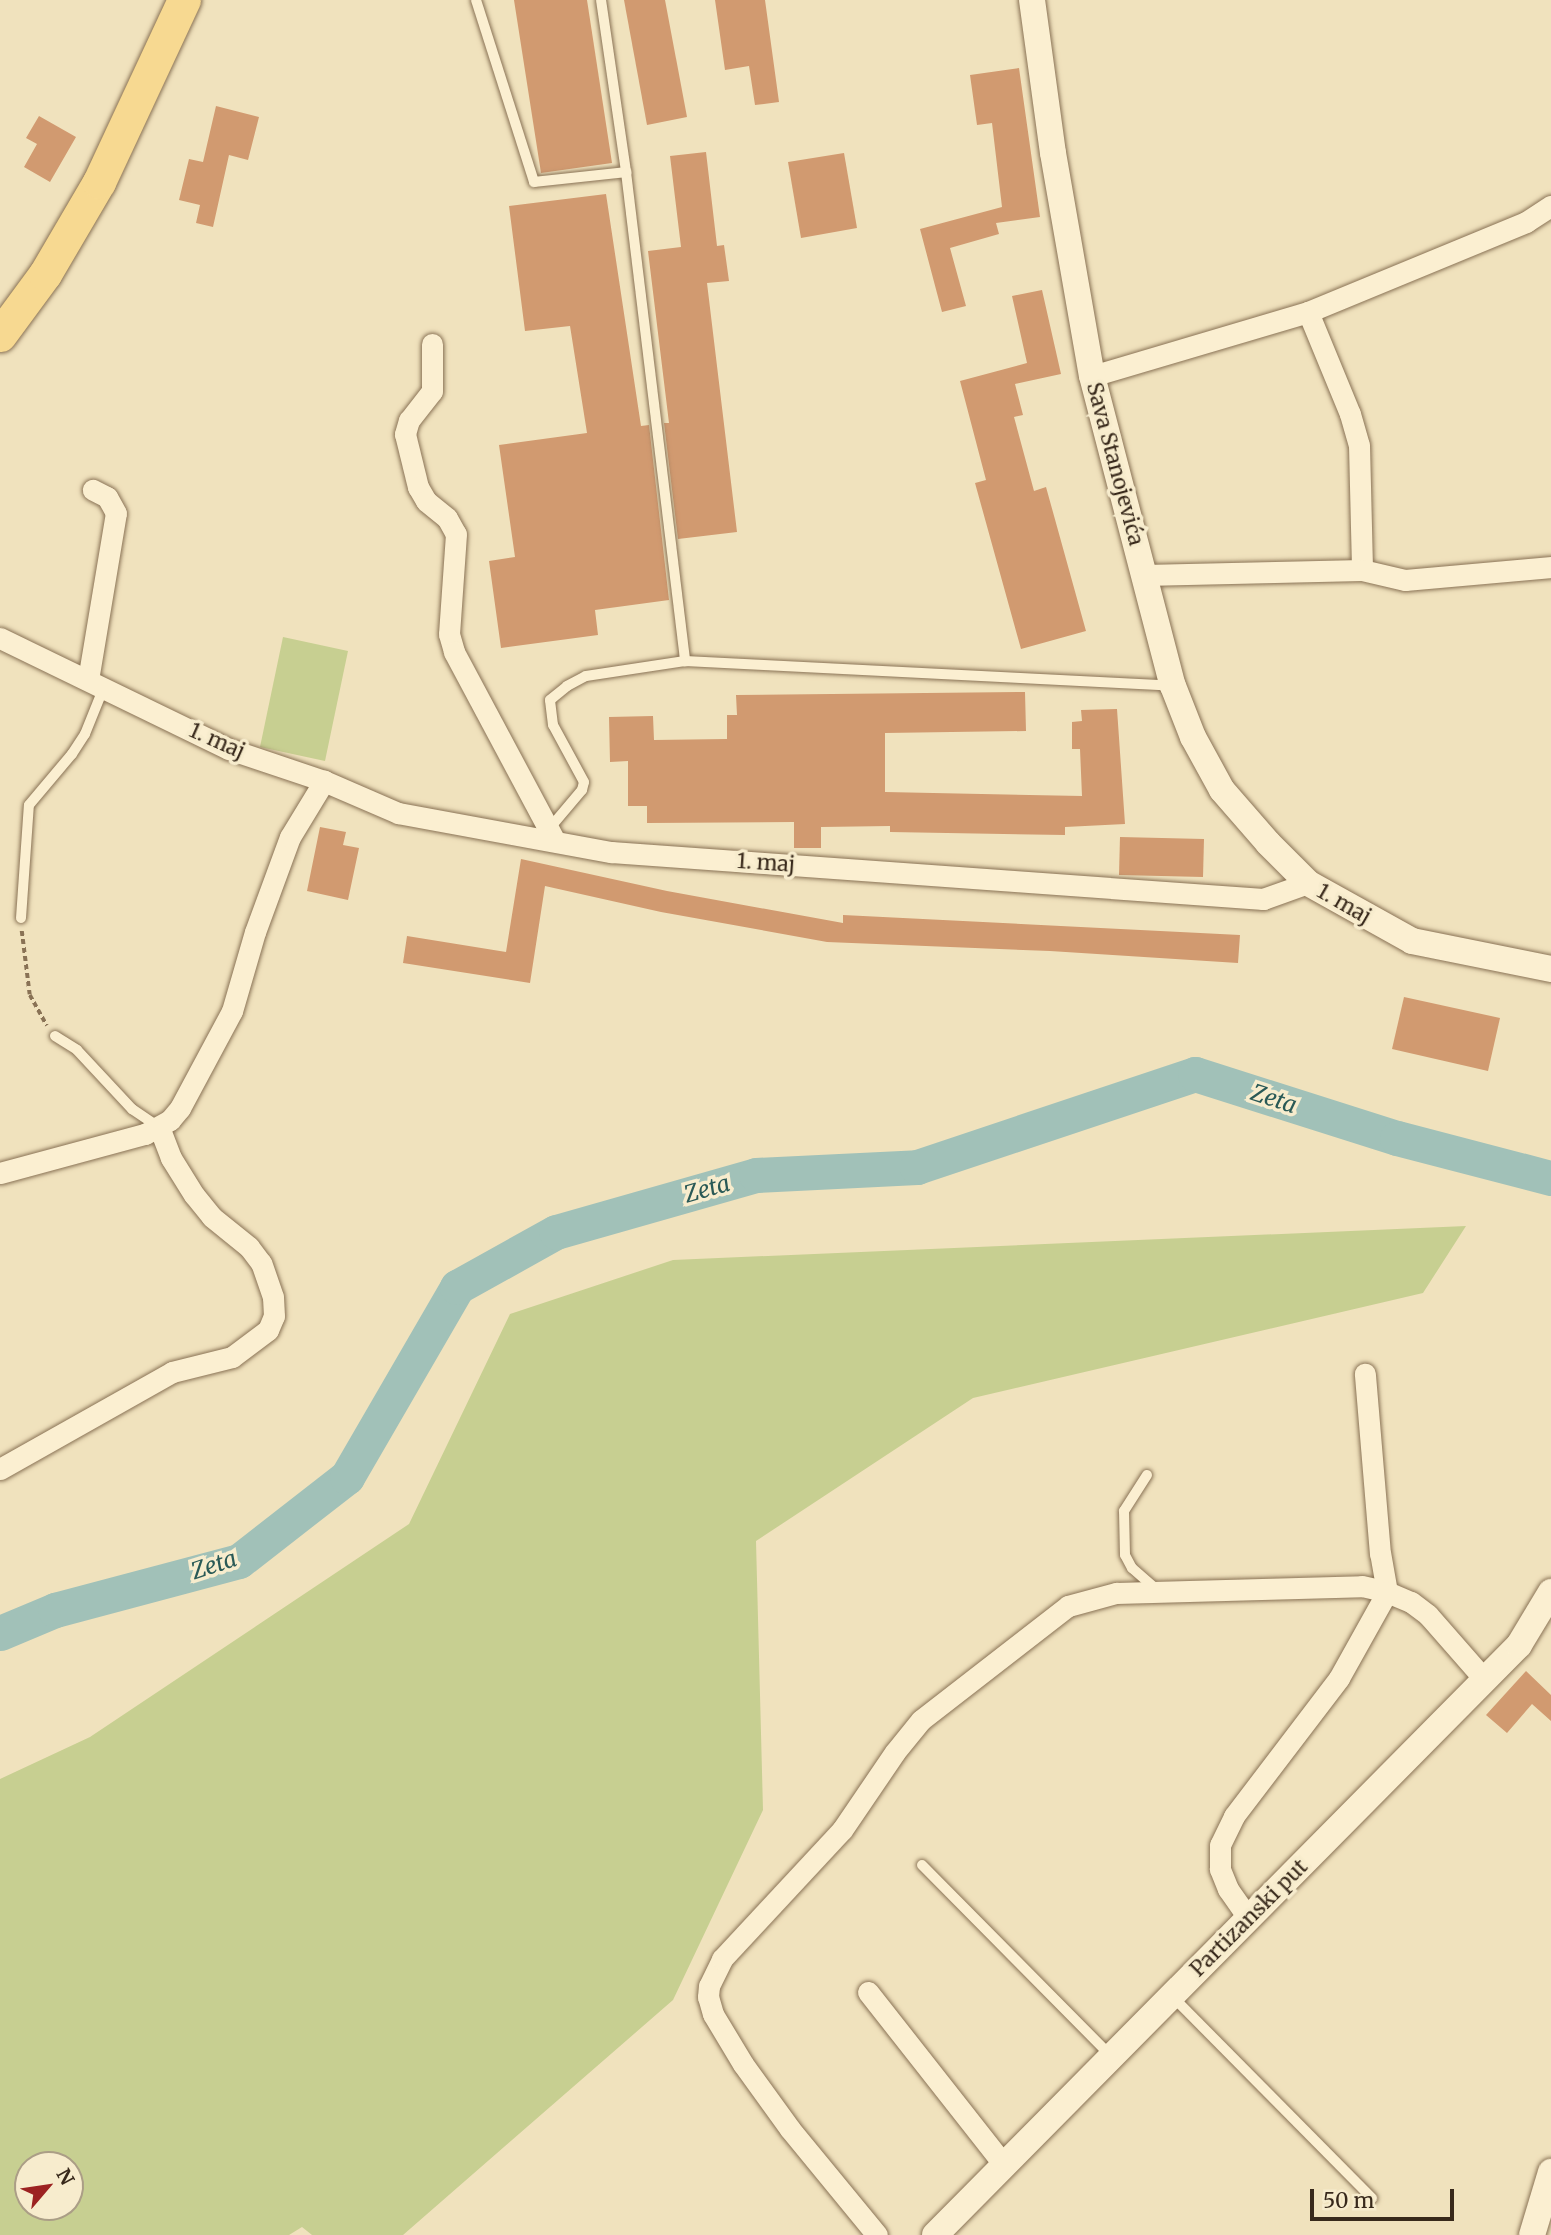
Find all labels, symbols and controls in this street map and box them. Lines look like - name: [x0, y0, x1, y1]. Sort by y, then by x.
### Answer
- street label: Sava Stanojevića: [1081, 380, 1149, 548]
- street label: 1. maj: [185, 718, 249, 764]
- street label: 1. maj: [736, 848, 796, 878]
- street label: 1. maj: [1312, 879, 1376, 929]
- water label: Zeta: [1248, 1079, 1300, 1119]
- water label: Zeta: [681, 1169, 733, 1209]
- water label: Zeta: [188, 1545, 240, 1585]
- street label: Partizanski put: [1185, 1854, 1313, 1982]
- north arrow: [14, 2151, 84, 2221]
- text: N: [51, 2164, 80, 2189]
- scale bar: [1313, 2176, 1456, 2220]
- text: 50 m: [1323, 2187, 1374, 2214]

